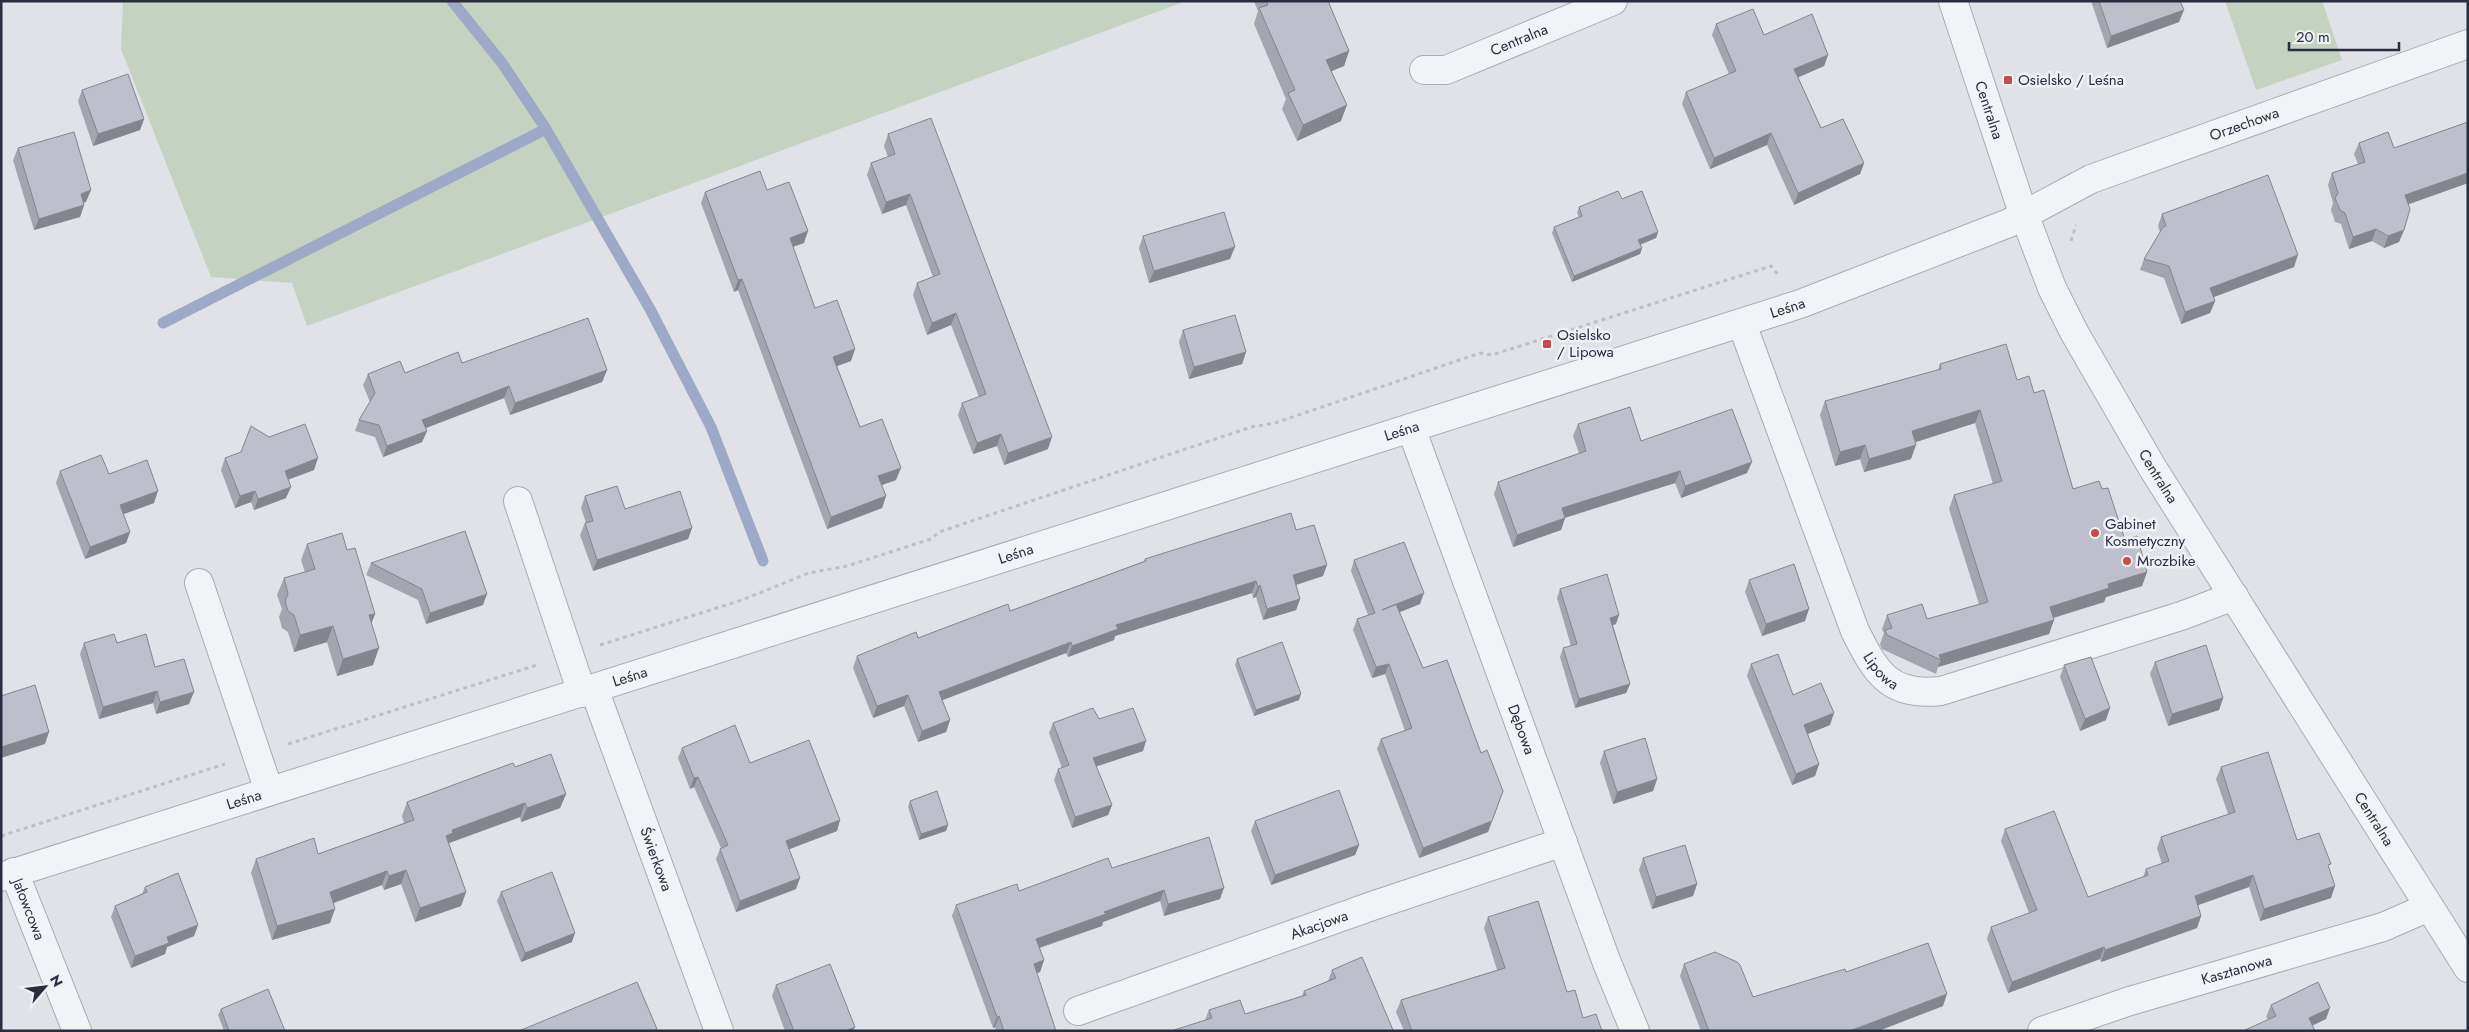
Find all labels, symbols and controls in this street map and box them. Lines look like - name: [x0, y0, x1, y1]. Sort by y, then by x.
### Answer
- street label: Centralna: [1487, 18, 1551, 62]
- scale bar: [2289, 20, 2399, 52]
- text: 20 m: [2296, 26, 2330, 48]
- place label: Osielsko / Leśna: [2018, 69, 2124, 91]
- marker: Osielsko / Leśna: [2002, 74, 2014, 86]
- street label: Centralna: [1969, 78, 2009, 142]
- street label: Orzechowa: [2206, 102, 2282, 147]
- street label: Leśna: [1767, 292, 1808, 324]
- place label: Osielsko / Lipowa: [1557, 324, 1614, 363]
- marker: Osielsko / Lipowa: [1541, 338, 1553, 350]
- street label: Leśna: [1381, 415, 1422, 447]
- street label: Centralna: [2133, 445, 2183, 508]
- place label: Gabinet Kosmetyczny: [2105, 513, 2186, 552]
- marker: Gabinet Kosmetyczny: [2089, 527, 2101, 539]
- street label: Leśna: [995, 538, 1036, 570]
- place label: Mrozbike: [2137, 550, 2196, 572]
- marker: Mrozbike: [2121, 555, 2133, 567]
- street label: Lipowa: [1858, 648, 1903, 695]
- street label: Leśna: [610, 661, 650, 693]
- street label: Dębowa: [1502, 701, 1541, 758]
- street label: Leśna: [224, 784, 264, 816]
- street label: Centralna: [2349, 788, 2399, 850]
- street label: Świerkowa: [634, 824, 678, 894]
- street label: Jałowcowa: [6, 873, 51, 943]
- street label: Akacjowa: [1287, 904, 1351, 945]
- street label: Kasztanowa: [2199, 949, 2275, 991]
- north arrow: [20, 962, 70, 1012]
- text: N: [45, 971, 68, 991]

